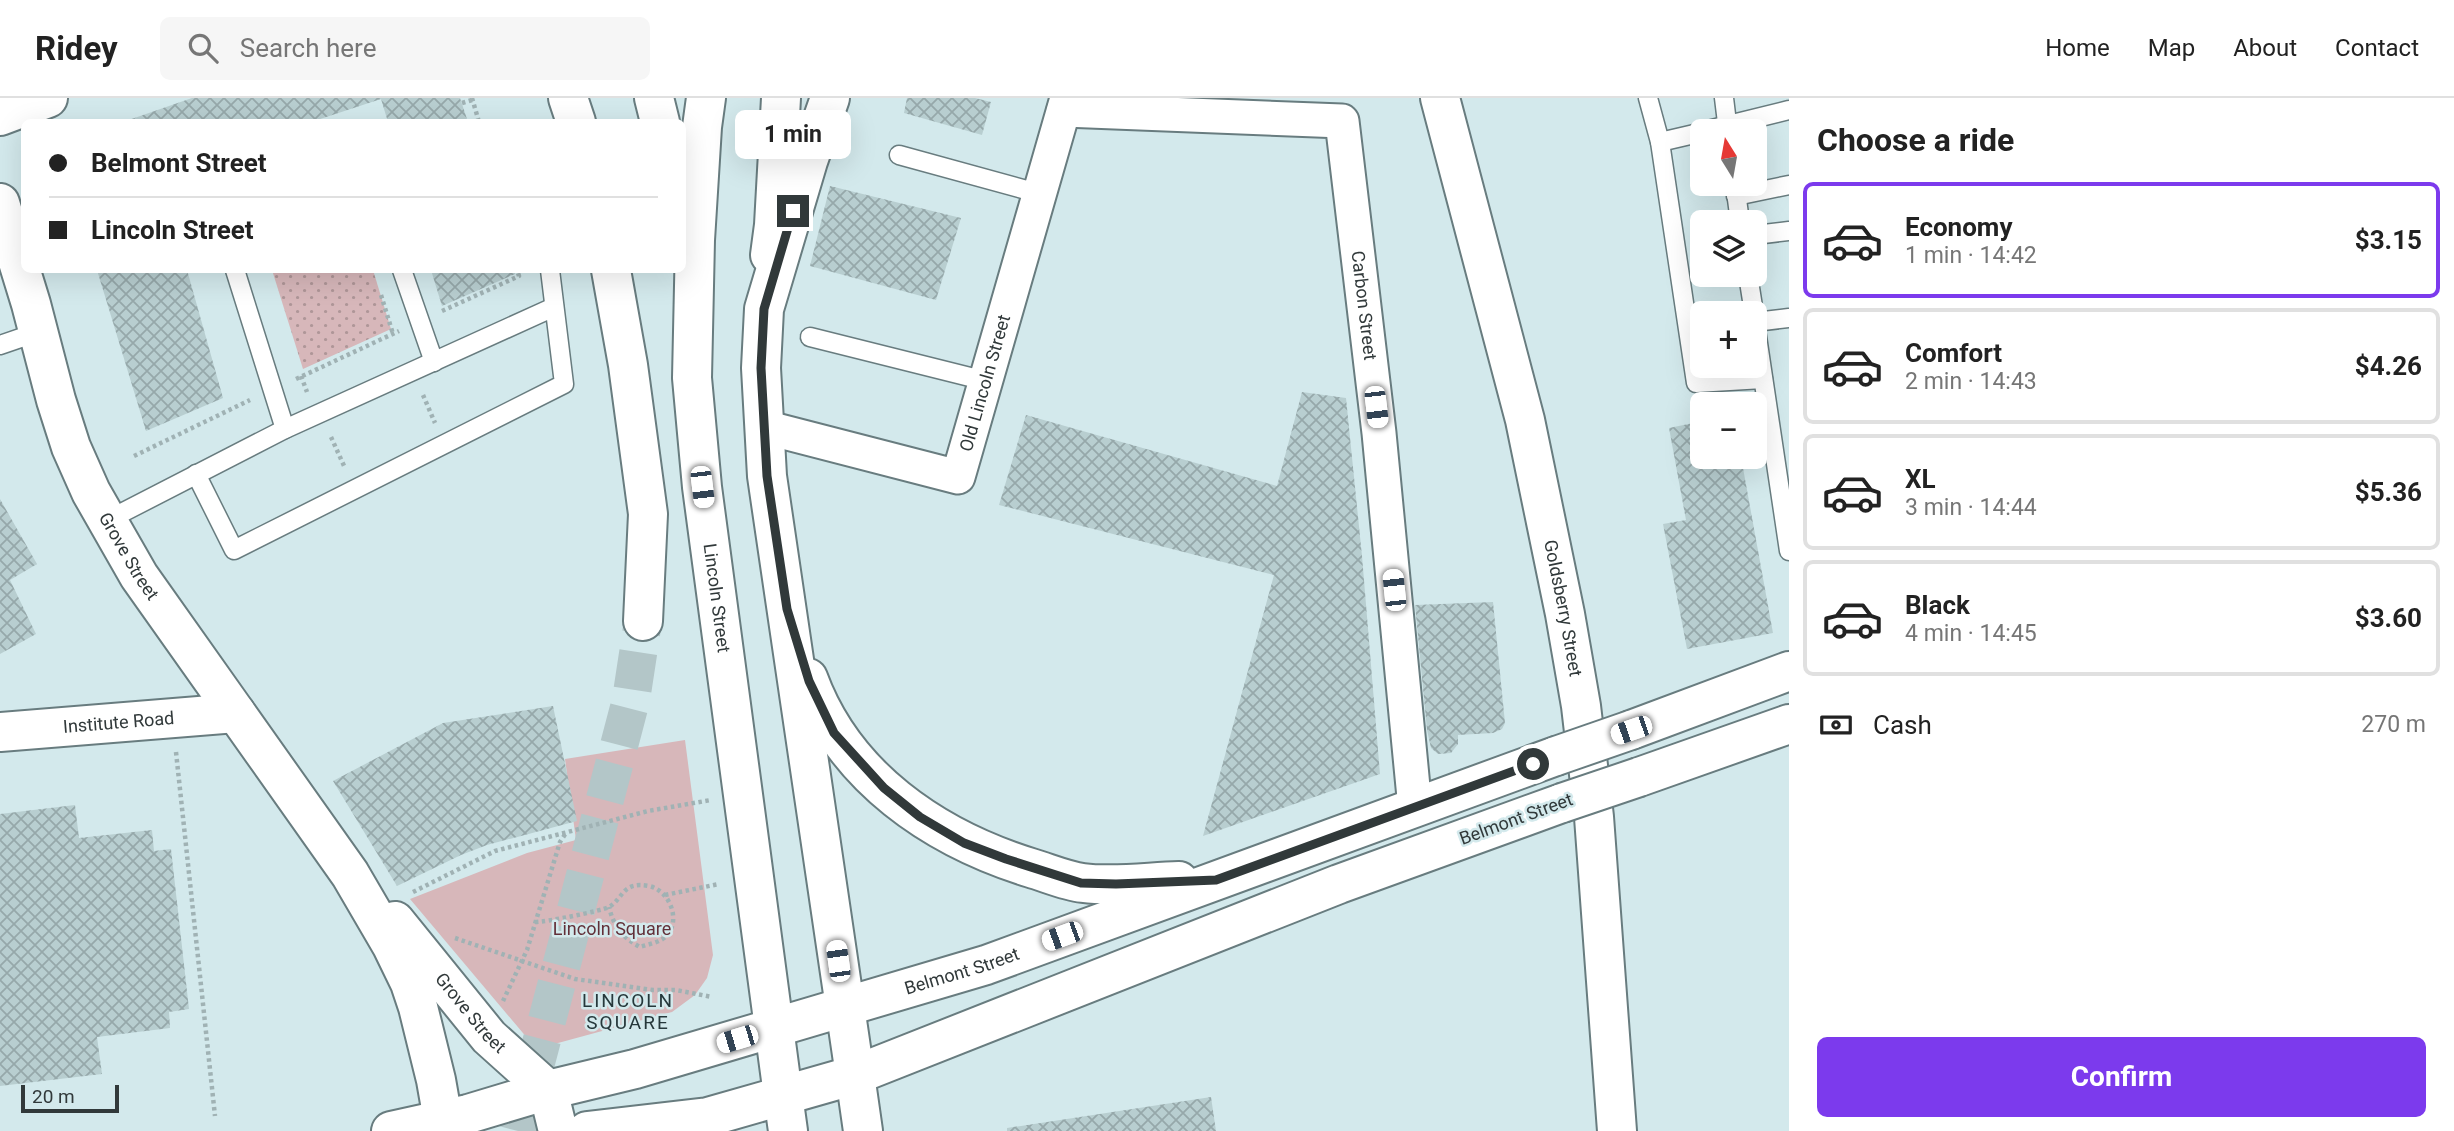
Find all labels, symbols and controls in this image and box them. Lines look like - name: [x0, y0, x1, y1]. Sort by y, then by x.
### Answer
- search box: [160, 17, 650, 80]
- text: Ridey: [35, 29, 118, 68]
- icon: search: [184, 29, 222, 67]
- text: Search here: [240, 33, 376, 63]
- text: Home: [2045, 34, 2110, 62]
- text: Map: [2148, 34, 2195, 62]
- text: About: [2233, 34, 2297, 62]
- text: Contact: [2335, 34, 2419, 62]
- callout: 1 min: [735, 109, 851, 158]
- north arrow: [1690, 119, 1768, 196]
- map controls: [1690, 119, 1767, 469]
- text: 1 min: [764, 121, 822, 148]
- text: Choose a ride: [1817, 121, 2014, 159]
- text: Belmont Street: [91, 148, 267, 178]
- route end: [777, 195, 809, 227]
- icon: car: [1821, 209, 1884, 272]
- button: layers: [1690, 210, 1767, 287]
- text: Economy: [1905, 212, 2012, 242]
- text: Lincoln Street: [91, 215, 254, 245]
- text: $3.15: [2355, 225, 2422, 255]
- text: 1 min · 14:42: [1905, 242, 2037, 269]
- street label: Carbon Street: [1347, 250, 1381, 361]
- button: +: [1690, 301, 1767, 378]
- street label: Old Lincoln Street: [955, 312, 1014, 454]
- icon: car: [1821, 335, 1884, 398]
- text: Comfort: [1905, 338, 2002, 368]
- text: $4.26: [2355, 351, 2422, 381]
- text: 2 min · 14:43: [1905, 368, 2037, 395]
- car: [1364, 385, 1389, 429]
- button: −: [1690, 392, 1767, 469]
- icon: car: [1821, 461, 1884, 524]
- text: XL: [1905, 464, 1936, 494]
- car: [690, 465, 715, 509]
- text: $5.36: [2355, 477, 2422, 507]
- text: 3 min · 14:44: [1905, 494, 2037, 521]
- street label: Grove Street: [95, 509, 164, 604]
- street label: Goldsberry Street: [1540, 538, 1587, 678]
- street label: Lincoln Street: [700, 542, 735, 654]
- car: [1382, 568, 1407, 612]
- icon: car: [1821, 587, 1884, 650]
- text: Black: [1905, 590, 1970, 620]
- text: $3.60: [2355, 603, 2422, 633]
- text: 4 min · 14:45: [1905, 620, 2037, 647]
- icon: cash: [1817, 706, 1855, 744]
- street label: Institute Road: [62, 707, 175, 737]
- text: Cash: [1873, 710, 1932, 740]
- text: 270 m: [2361, 711, 2426, 738]
- car: [1608, 713, 1655, 747]
- route start: [1517, 748, 1549, 780]
- street label: Belmont Street: [1456, 788, 1575, 849]
- park label: Lincoln Square: [553, 918, 671, 939]
- car: [1039, 919, 1086, 953]
- car: [825, 939, 852, 983]
- street label: Belmont Street: [902, 943, 1022, 999]
- street label: Grove Street: [431, 968, 511, 1057]
- district label: LINCOLN SQUARE: [582, 989, 674, 1034]
- car: [714, 1023, 761, 1055]
- button: Confirm: [1817, 1037, 2426, 1117]
- scale bar: [21, 1082, 119, 1114]
- text: 20 m: [32, 1085, 75, 1108]

